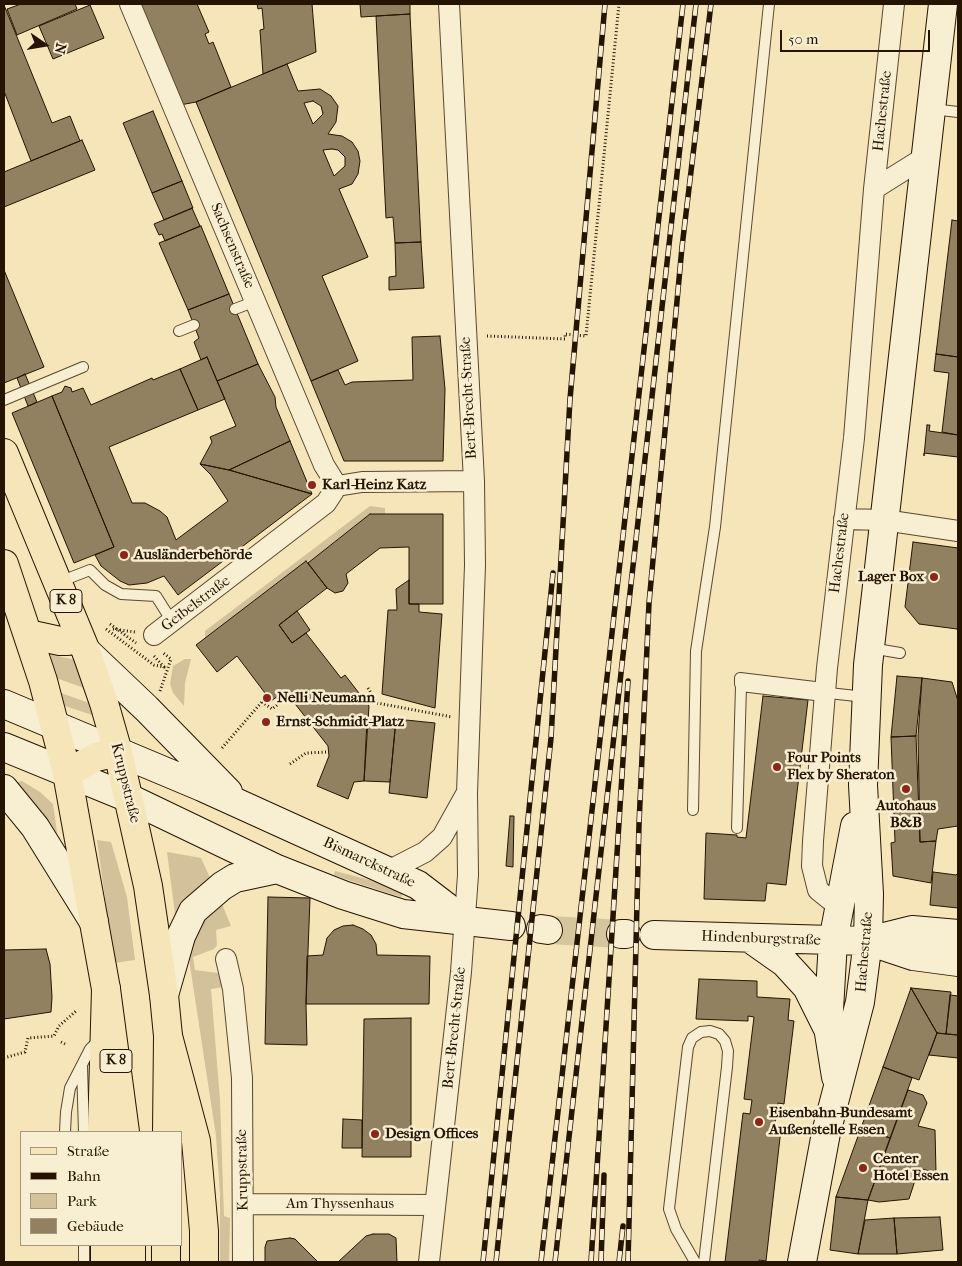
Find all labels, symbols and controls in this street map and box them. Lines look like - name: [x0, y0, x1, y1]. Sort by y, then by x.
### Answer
- north arrow: [20, 20, 70, 70]
- scale bar: [782, 20, 932, 52]
- text: 50 m: [788, 30, 818, 48]
- text: N: [51, 41, 70, 56]
- street label: Hachestraße: [870, 70, 896, 152]
- street label: Sachsenstraße: [206, 201, 258, 291]
- street label: Bert-Brecht-Straße: [457, 336, 481, 460]
- place label: Karl-Heinz Katz: [322, 476, 426, 494]
- marker: Karl-Heinz Katz: [306, 479, 318, 491]
- street label: Hachestraße: [826, 512, 854, 594]
- place label: Ausländerbehörde: [134, 546, 252, 564]
- marker: Ausländerbehörde: [118, 549, 130, 561]
- place label: Lager Box: [858, 568, 924, 586]
- marker: Lager Box: [928, 571, 940, 583]
- street label: Geibelstraße: [158, 572, 234, 636]
- road number: K 8: [50, 590, 82, 612]
- place label: Nelli Neumann: [277, 689, 375, 707]
- marker: Nelli Neumann: [261, 692, 273, 704]
- place label: Ernst-Schmidt-Platz: [276, 713, 404, 731]
- marker: Ernst-Schmidt-Platz: [260, 716, 272, 728]
- street label: Kruppstraße: [106, 741, 144, 825]
- place label: Four Points Flex by Sheraton: [787, 749, 895, 784]
- marker: Four Points Flex by Sheraton: [771, 761, 783, 773]
- marker: Autohaus B&B: [900, 783, 912, 795]
- place label: Autohaus B&B: [876, 797, 936, 832]
- street label: Bismarckstraße: [320, 834, 418, 892]
- street label: Hachestraße: [853, 911, 877, 993]
- street label: Hindenburgstraße: [701, 928, 821, 950]
- street label: Bert-Brecht-Straße: [440, 966, 470, 1090]
- road number: K 8: [100, 1050, 132, 1072]
- place label: Eisenbahn-Bundesamt Außenstelle Essen: [769, 1104, 913, 1139]
- marker: Eisenbahn-Bundesamt Außenstelle Essen: [753, 1116, 765, 1128]
- place label: Design Offices: [385, 1125, 478, 1143]
- marker: Design Offices: [369, 1128, 381, 1140]
- street label: Kruppstraße: [233, 1129, 253, 1211]
- legend: [20, 1131, 182, 1246]
- text: Straße: [67, 1142, 109, 1160]
- place label: Center Hotel Essen: [873, 1150, 949, 1185]
- marker: Center Hotel Essen: [857, 1162, 869, 1174]
- text: Bahn: [67, 1167, 101, 1185]
- text: Park: [67, 1192, 97, 1210]
- street label: Am Thyssenhaus: [286, 1195, 394, 1213]
- text: Gebäude: [67, 1217, 124, 1235]

